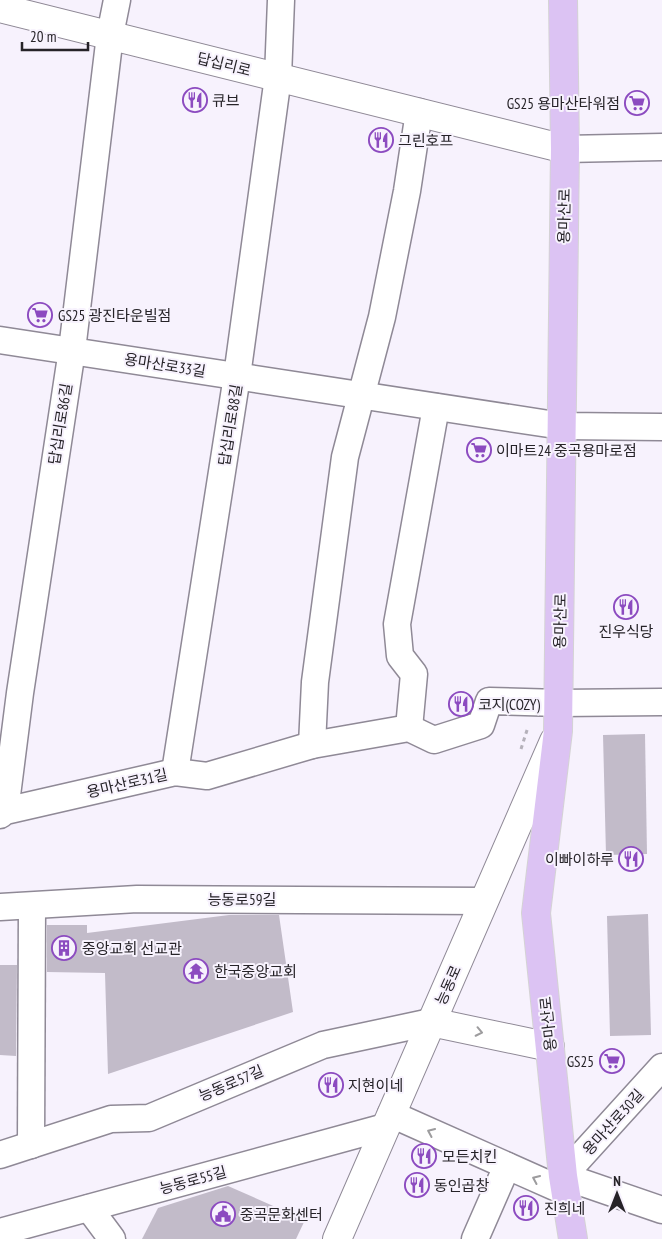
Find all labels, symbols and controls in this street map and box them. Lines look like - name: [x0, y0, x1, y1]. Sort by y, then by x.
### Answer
- scale bar: [22, 20, 89, 52]
- text: 20 m: [30, 27, 56, 46]
- street label: 답십리로: [195, 48, 253, 80]
- restaurant icon: 큐브: [182, 87, 208, 113]
- supermarket icon: GS25 용마산타워점: [624, 90, 650, 116]
- place label: 큐브: [212, 91, 240, 110]
- place label: GS25 용마산타워점: [507, 94, 620, 113]
- restaurant icon: 그린호프: [368, 127, 394, 153]
- place label: 그린호프: [398, 131, 453, 150]
- street label: 용마산로: [554, 188, 574, 244]
- supermarket icon: GS25 광진타운빌점: [27, 302, 53, 328]
- place label: GS25 광진타운빌점: [58, 306, 171, 325]
- street label: 용마산로33길: [123, 349, 207, 381]
- street label: 답십리로86길: [44, 382, 76, 466]
- street label: 답십리로88길: [214, 383, 246, 467]
- supermarket icon: 이마트24 중곡용마로점: [466, 437, 492, 463]
- place label: 이마트24 중곡용마로점: [496, 441, 637, 460]
- street label: 용마산로: [550, 593, 570, 649]
- restaurant icon: 진우식당: [613, 594, 639, 620]
- place label: 진우식당: [598, 622, 654, 641]
- restaurant icon: 코지(COZY): [448, 691, 474, 717]
- place label: 코지(COZY): [478, 695, 541, 714]
- street label: 용마산로31길: [85, 764, 169, 802]
- restaurant icon: 이빠이하루: [618, 846, 644, 872]
- place label: 이빠이하루: [545, 850, 614, 869]
- street label: 능동로59길: [208, 890, 276, 909]
- building icon: 중앙교회 선교관: [51, 935, 77, 961]
- place label: 중앙교회 선교관: [82, 939, 182, 958]
- temple icon: 한국중앙교회: [183, 958, 209, 984]
- place label: 한국중앙교회: [214, 962, 297, 981]
- street label: 능동로: [431, 962, 465, 1008]
- street label: 용마산로: [536, 996, 560, 1052]
- one-way arrow: [475, 1026, 484, 1037]
- supermarket icon: GS25: [599, 1048, 625, 1074]
- place label: GS25: [567, 1052, 594, 1071]
- street label: 능동로57길: [196, 1061, 266, 1105]
- restaurant icon: 지현이네: [318, 1072, 344, 1098]
- place label: 지현이네: [348, 1076, 403, 1095]
- street label: 용마산로30길: [578, 1085, 648, 1159]
- one-way arrow: [427, 1127, 436, 1138]
- restaurant icon: 모든치킨: [411, 1143, 437, 1169]
- place label: 모든치킨: [442, 1147, 497, 1166]
- street label: 능동로55길: [157, 1162, 229, 1198]
- north arrow: [592, 1169, 642, 1219]
- restaurant icon: 동인곱창: [404, 1172, 430, 1198]
- text: N: [613, 1172, 621, 1190]
- one-way arrow: [532, 1175, 541, 1186]
- place label: 동인곱창: [434, 1176, 489, 1195]
- restaurant icon: 진희네: [513, 1195, 539, 1221]
- place label: 진희네: [544, 1199, 585, 1218]
- public building icon: 중곡문화센터: [210, 1201, 236, 1227]
- place label: 중곡문화센터: [240, 1205, 323, 1224]

